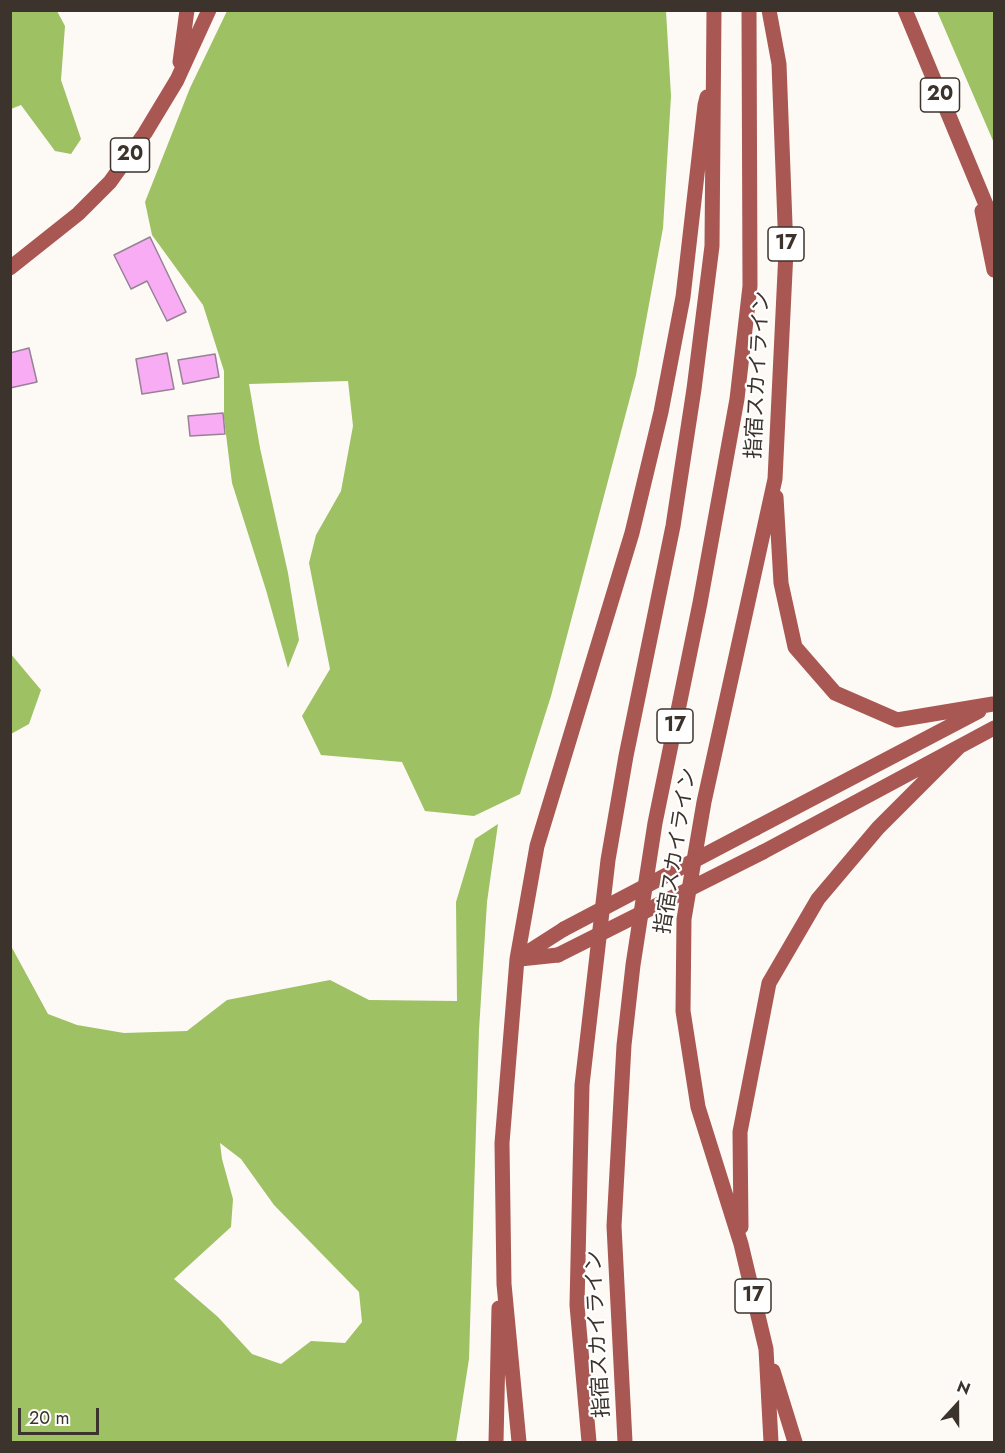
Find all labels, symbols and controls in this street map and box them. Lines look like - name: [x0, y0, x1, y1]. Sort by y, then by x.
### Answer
- road number: 20: [920, 78, 960, 112]
- road number: 20: [110, 138, 150, 172]
- road number: 17: [768, 227, 804, 261]
- street label: 指宿スカイライン: [742, 290, 776, 460]
- road number: 17: [657, 709, 693, 743]
- street label: 指宿スカイライン: [651, 766, 703, 936]
- street label: 指宿スカイライン: [582, 1249, 616, 1419]
- road number: 17: [735, 1279, 771, 1313]
- north arrow: [927, 1375, 987, 1435]
- text: N: [954, 1375, 974, 1401]
- scale bar: [21, 1396, 102, 1434]
- text: 20 m: [29, 1405, 69, 1431]

